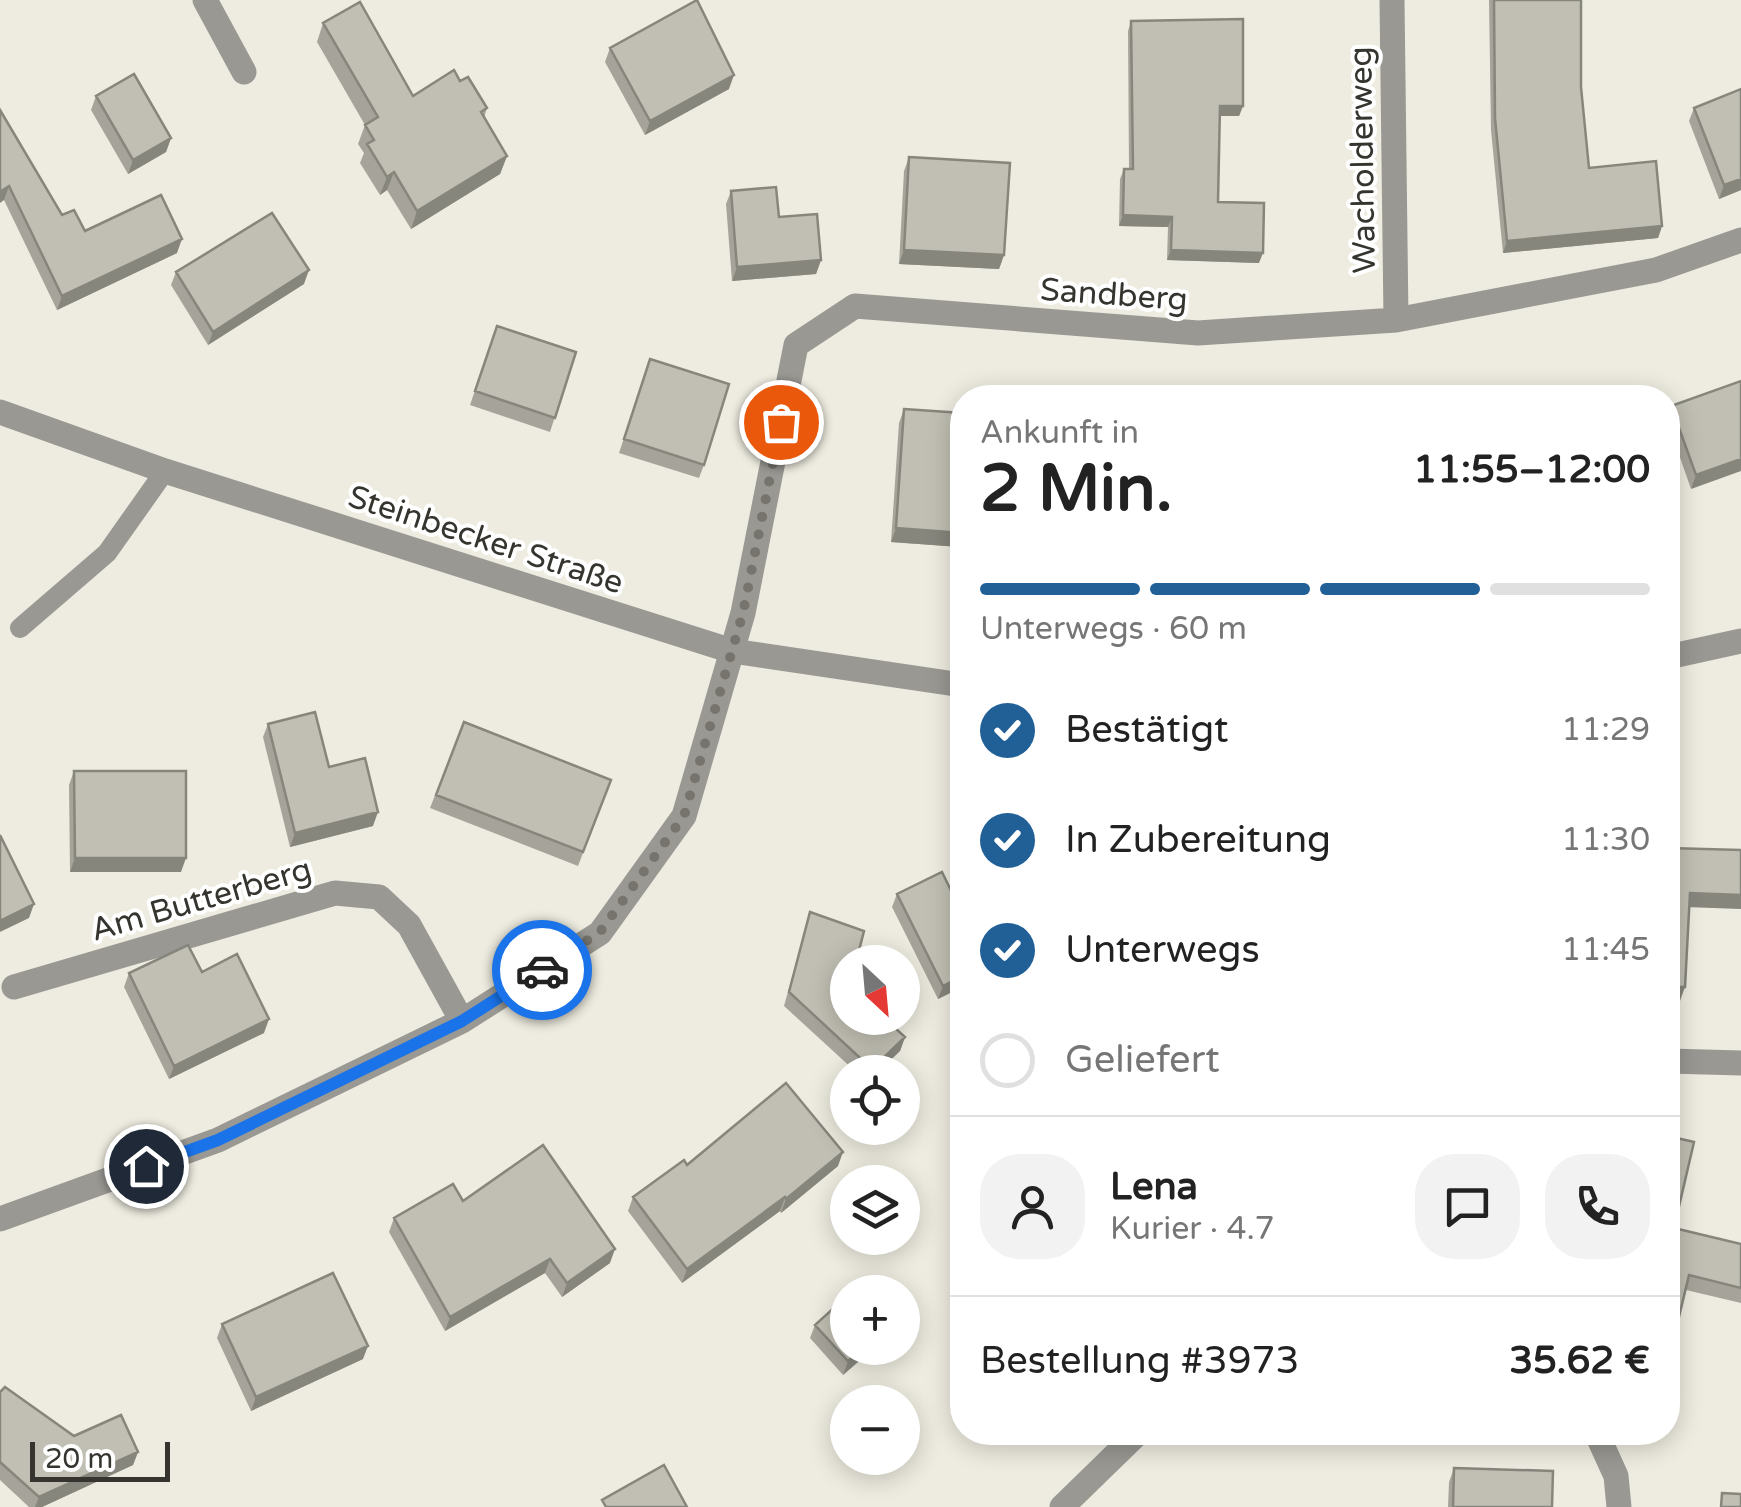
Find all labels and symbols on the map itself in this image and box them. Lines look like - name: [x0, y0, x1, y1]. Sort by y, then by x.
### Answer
- street label: Wacholderweg: [1342, 46, 1384, 274]
- street label: Sandberg: [1039, 271, 1189, 319]
- pin: [739, 380, 824, 465]
- street label: Steinbecker Straße: [343, 478, 628, 602]
- street label: Am Butterberg: [87, 850, 316, 950]
- courier: [492, 920, 592, 1020]
- north arrow: [830, 945, 920, 1035]
- pin: [104, 1124, 189, 1209]
- scale bar: [30, 1437, 170, 1482]

